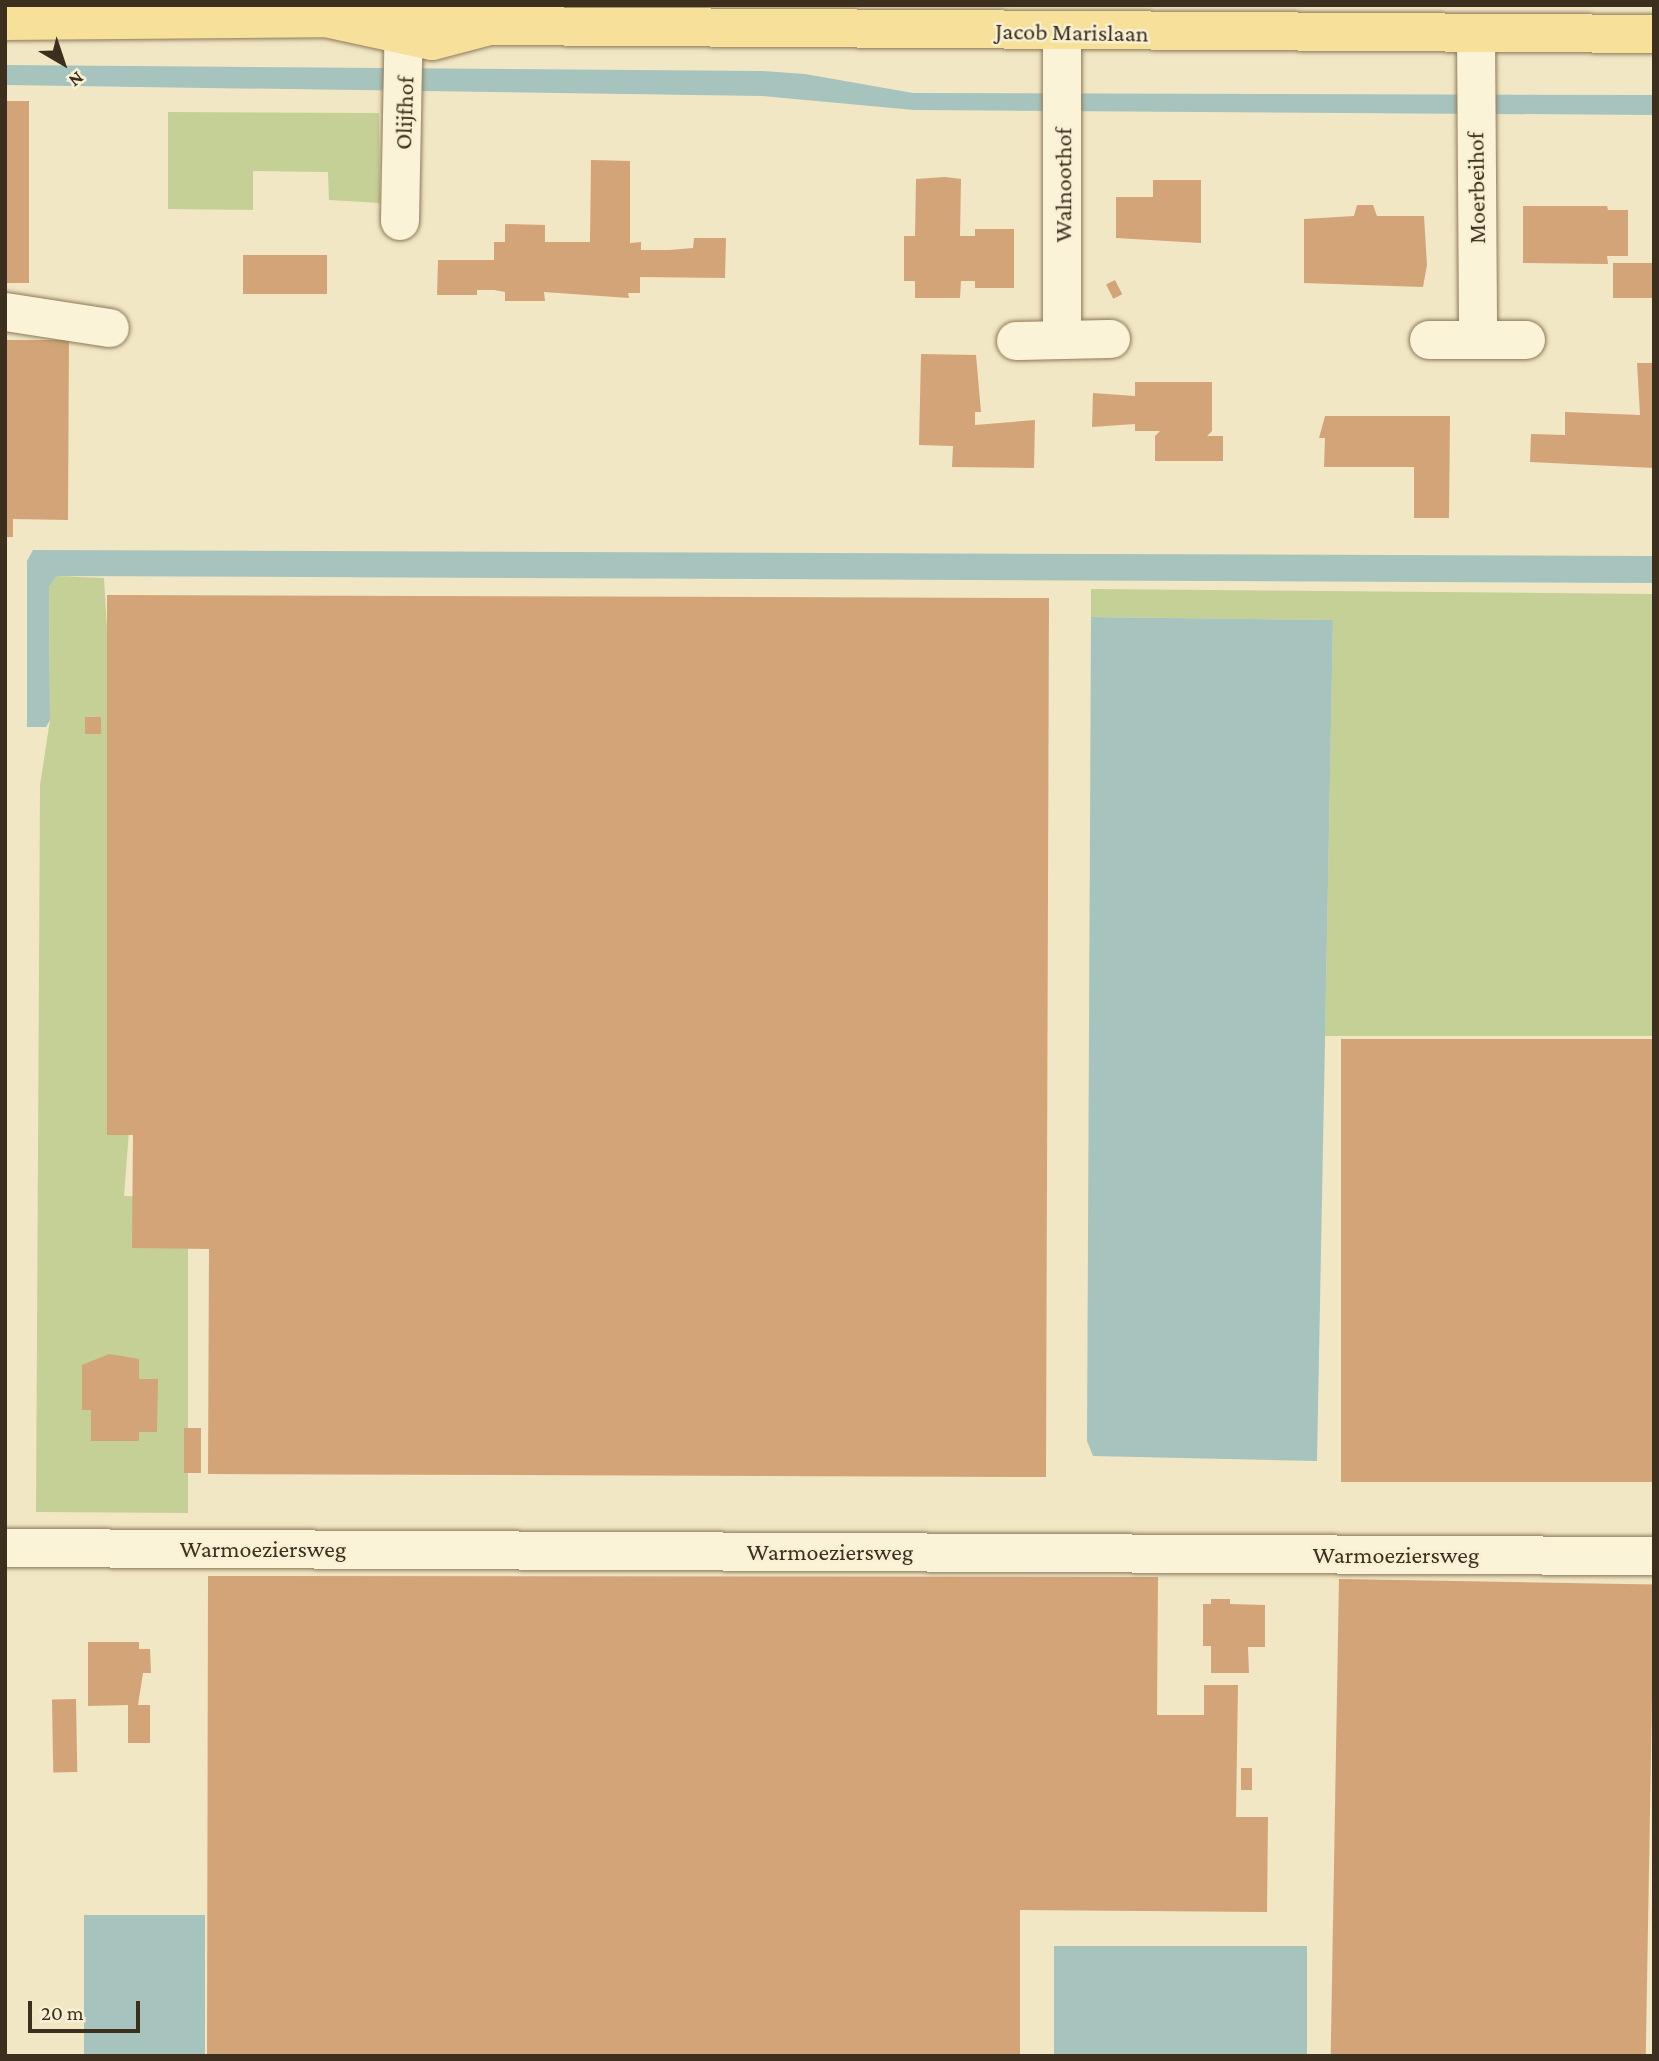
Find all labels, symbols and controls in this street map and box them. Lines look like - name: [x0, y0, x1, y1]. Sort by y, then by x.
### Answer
- street label: Jacob Marislaan: [995, 16, 1149, 48]
- north arrow: [28, 28, 98, 98]
- text: N: [65, 67, 88, 92]
- street label: Olijfhof: [388, 76, 420, 150]
- street label: Walnoothof: [1049, 128, 1077, 242]
- street label: Moerbeihof: [1461, 132, 1491, 244]
- street label: Warmoeziersweg: [180, 1535, 346, 1563]
- street label: Warmoeziersweg: [747, 1538, 913, 1566]
- street label: Warmoeziersweg: [1313, 1541, 1479, 1569]
- scale bar: [32, 1988, 144, 2032]
- text: 20 m: [41, 2001, 84, 2025]

